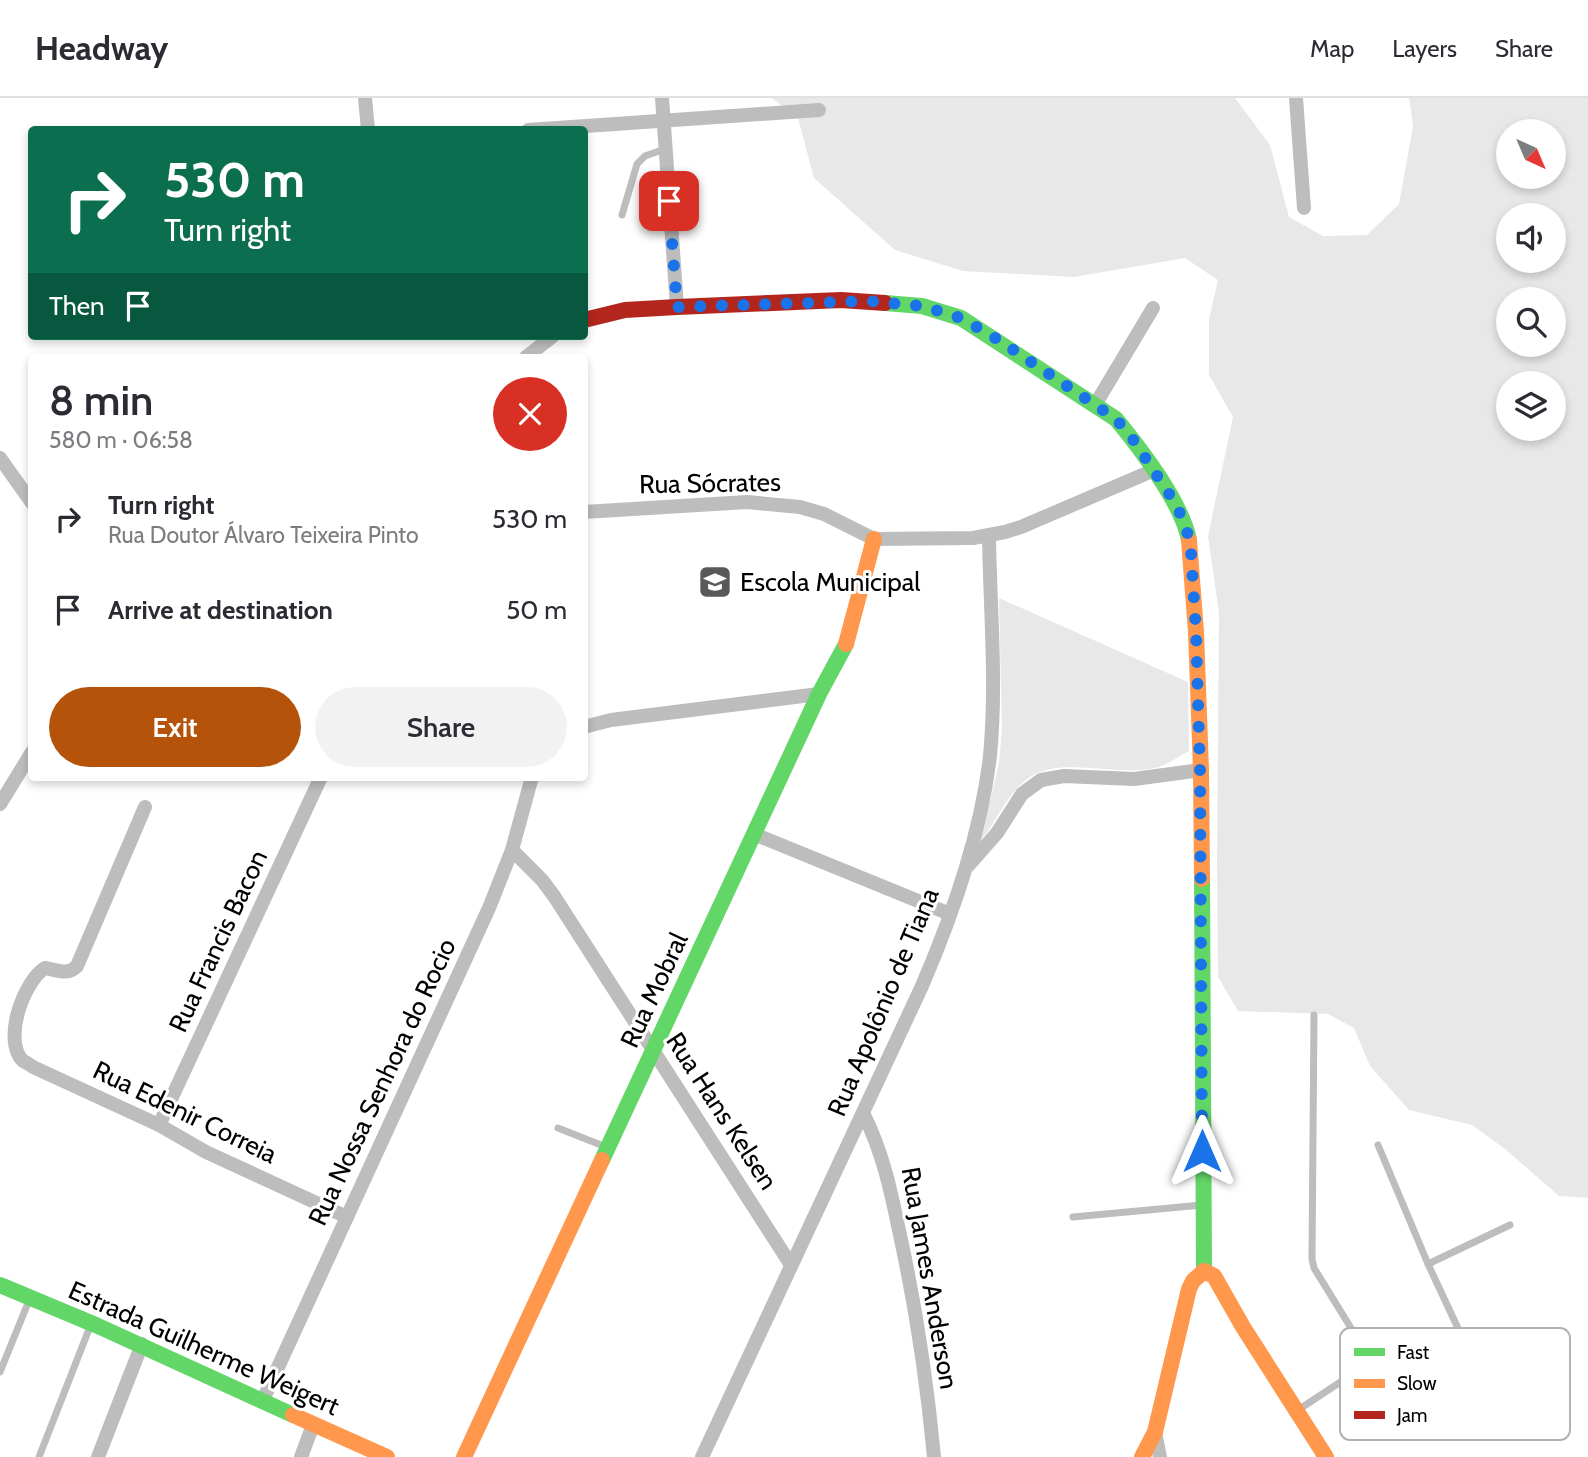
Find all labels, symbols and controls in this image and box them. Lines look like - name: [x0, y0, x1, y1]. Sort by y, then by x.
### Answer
- text: Headway: [35, 28, 168, 68]
- text: Map: [1310, 34, 1354, 63]
- text: Layers: [1392, 34, 1457, 63]
- text: Share: [1495, 34, 1553, 63]
- north arrow: [1496, 119, 1566, 189]
- map controls: [1496, 119, 1566, 441]
- text: 530 m: [164, 150, 305, 209]
- icon: right: [49, 154, 140, 245]
- pin: [639, 171, 699, 231]
- icon: arrive: [650, 182, 688, 220]
- button: sound: [1496, 203, 1566, 273]
- text: Turn right: [164, 210, 291, 249]
- icon: arrive: [119, 287, 157, 325]
- button: search: [1496, 287, 1566, 357]
- text: Then: [49, 290, 105, 322]
- button: layers: [1496, 371, 1566, 441]
- text: 8 min: [49, 374, 153, 426]
- button: close: [493, 377, 567, 451]
- text: 580 m · 06:58: [49, 426, 193, 454]
- street label: Rua Sócrates: [639, 466, 781, 500]
- text: Turn right: [108, 489, 214, 521]
- icon: right: [49, 500, 87, 538]
- text: 530 m: [492, 503, 567, 535]
- text: Rua Doutor Álvaro Teixeira Pinto: [108, 521, 419, 549]
- school or university icon: Escola Municipal: [696, 563, 734, 601]
- place label: Escola Municipal: [740, 566, 920, 598]
- icon: arrive: [49, 591, 87, 629]
- text: Arrive at destination: [108, 594, 333, 626]
- text: 50 m: [506, 594, 567, 626]
- button: Exit: [49, 687, 301, 767]
- button: Share: [315, 687, 567, 767]
- street label: Rua Francis Bacon: [162, 845, 274, 1037]
- street label: Rua Apolônio de Tiana: [820, 883, 946, 1121]
- street label: Rua Mobral: [613, 927, 695, 1053]
- street label: Rua Nossa Senhora do Rocio: [301, 933, 463, 1231]
- street label: Rua Hans Kelsen: [659, 1026, 785, 1196]
- street label: Rua Edenir Correia: [88, 1054, 283, 1171]
- position arrow: [1165, 1114, 1239, 1188]
- street label: Rua James Anderson: [895, 1164, 965, 1392]
- street label: Estrada Guilherme Weigert: [64, 1274, 344, 1422]
- legend: [1340, 1328, 1570, 1440]
- text: Fast: [1397, 1341, 1430, 1364]
- text: Slow: [1397, 1372, 1437, 1395]
- text: Jam: [1396, 1404, 1427, 1427]

